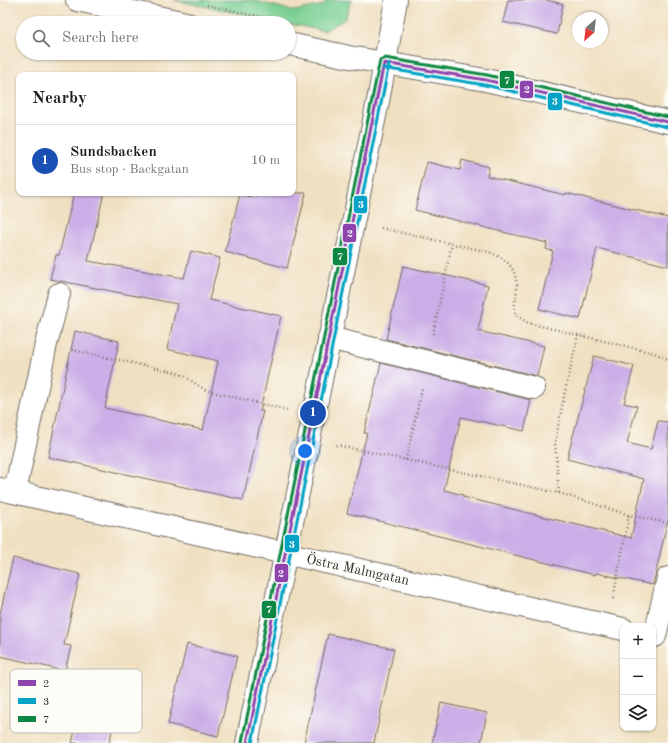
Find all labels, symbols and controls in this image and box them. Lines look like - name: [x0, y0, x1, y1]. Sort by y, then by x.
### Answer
- north arrow: [572, 12, 608, 48]
- search box: [16, 16, 296, 60]
- icon: search: [30, 27, 52, 49]
- text: Search here: [62, 31, 139, 46]
- line badge: 7: [499, 70, 515, 89]
- text: 7: [504, 76, 510, 87]
- line badge: 2: [519, 80, 534, 99]
- text: 2: [524, 85, 530, 96]
- text: Nearby: [32, 90, 87, 107]
- line badge: 3: [547, 92, 563, 111]
- text: 3: [552, 97, 558, 108]
- text: Sundsbacken: [70, 145, 157, 160]
- text: 1: [41, 154, 49, 167]
- text: 10 m: [251, 154, 280, 167]
- text: Bus stop · Backgatan: [70, 163, 189, 176]
- line badge: 3: [353, 195, 368, 214]
- text: 3: [358, 200, 364, 211]
- line badge: 2: [342, 223, 357, 243]
- text: 2: [347, 229, 353, 240]
- line badge: 7: [332, 247, 348, 266]
- text: 7: [337, 252, 343, 263]
- pin: 1: [300, 398, 326, 428]
- your location: [295, 441, 315, 461]
- line badge: 3: [284, 534, 300, 553]
- text: 3: [289, 540, 295, 551]
- street label: Östra Malmgatan: [305, 549, 412, 588]
- line badge: 2: [274, 563, 289, 583]
- text: 2: [278, 569, 284, 580]
- line badge: 7: [261, 600, 277, 619]
- text: 7: [266, 605, 272, 616]
- map controls: [620, 623, 656, 731]
- button: +: [620, 623, 656, 659]
- button: −: [620, 659, 656, 695]
- legend: [10, 669, 142, 733]
- text: 2: [43, 679, 49, 690]
- button: layers: [620, 695, 656, 731]
- text: 3: [43, 697, 49, 708]
- text: 7: [43, 715, 49, 726]

